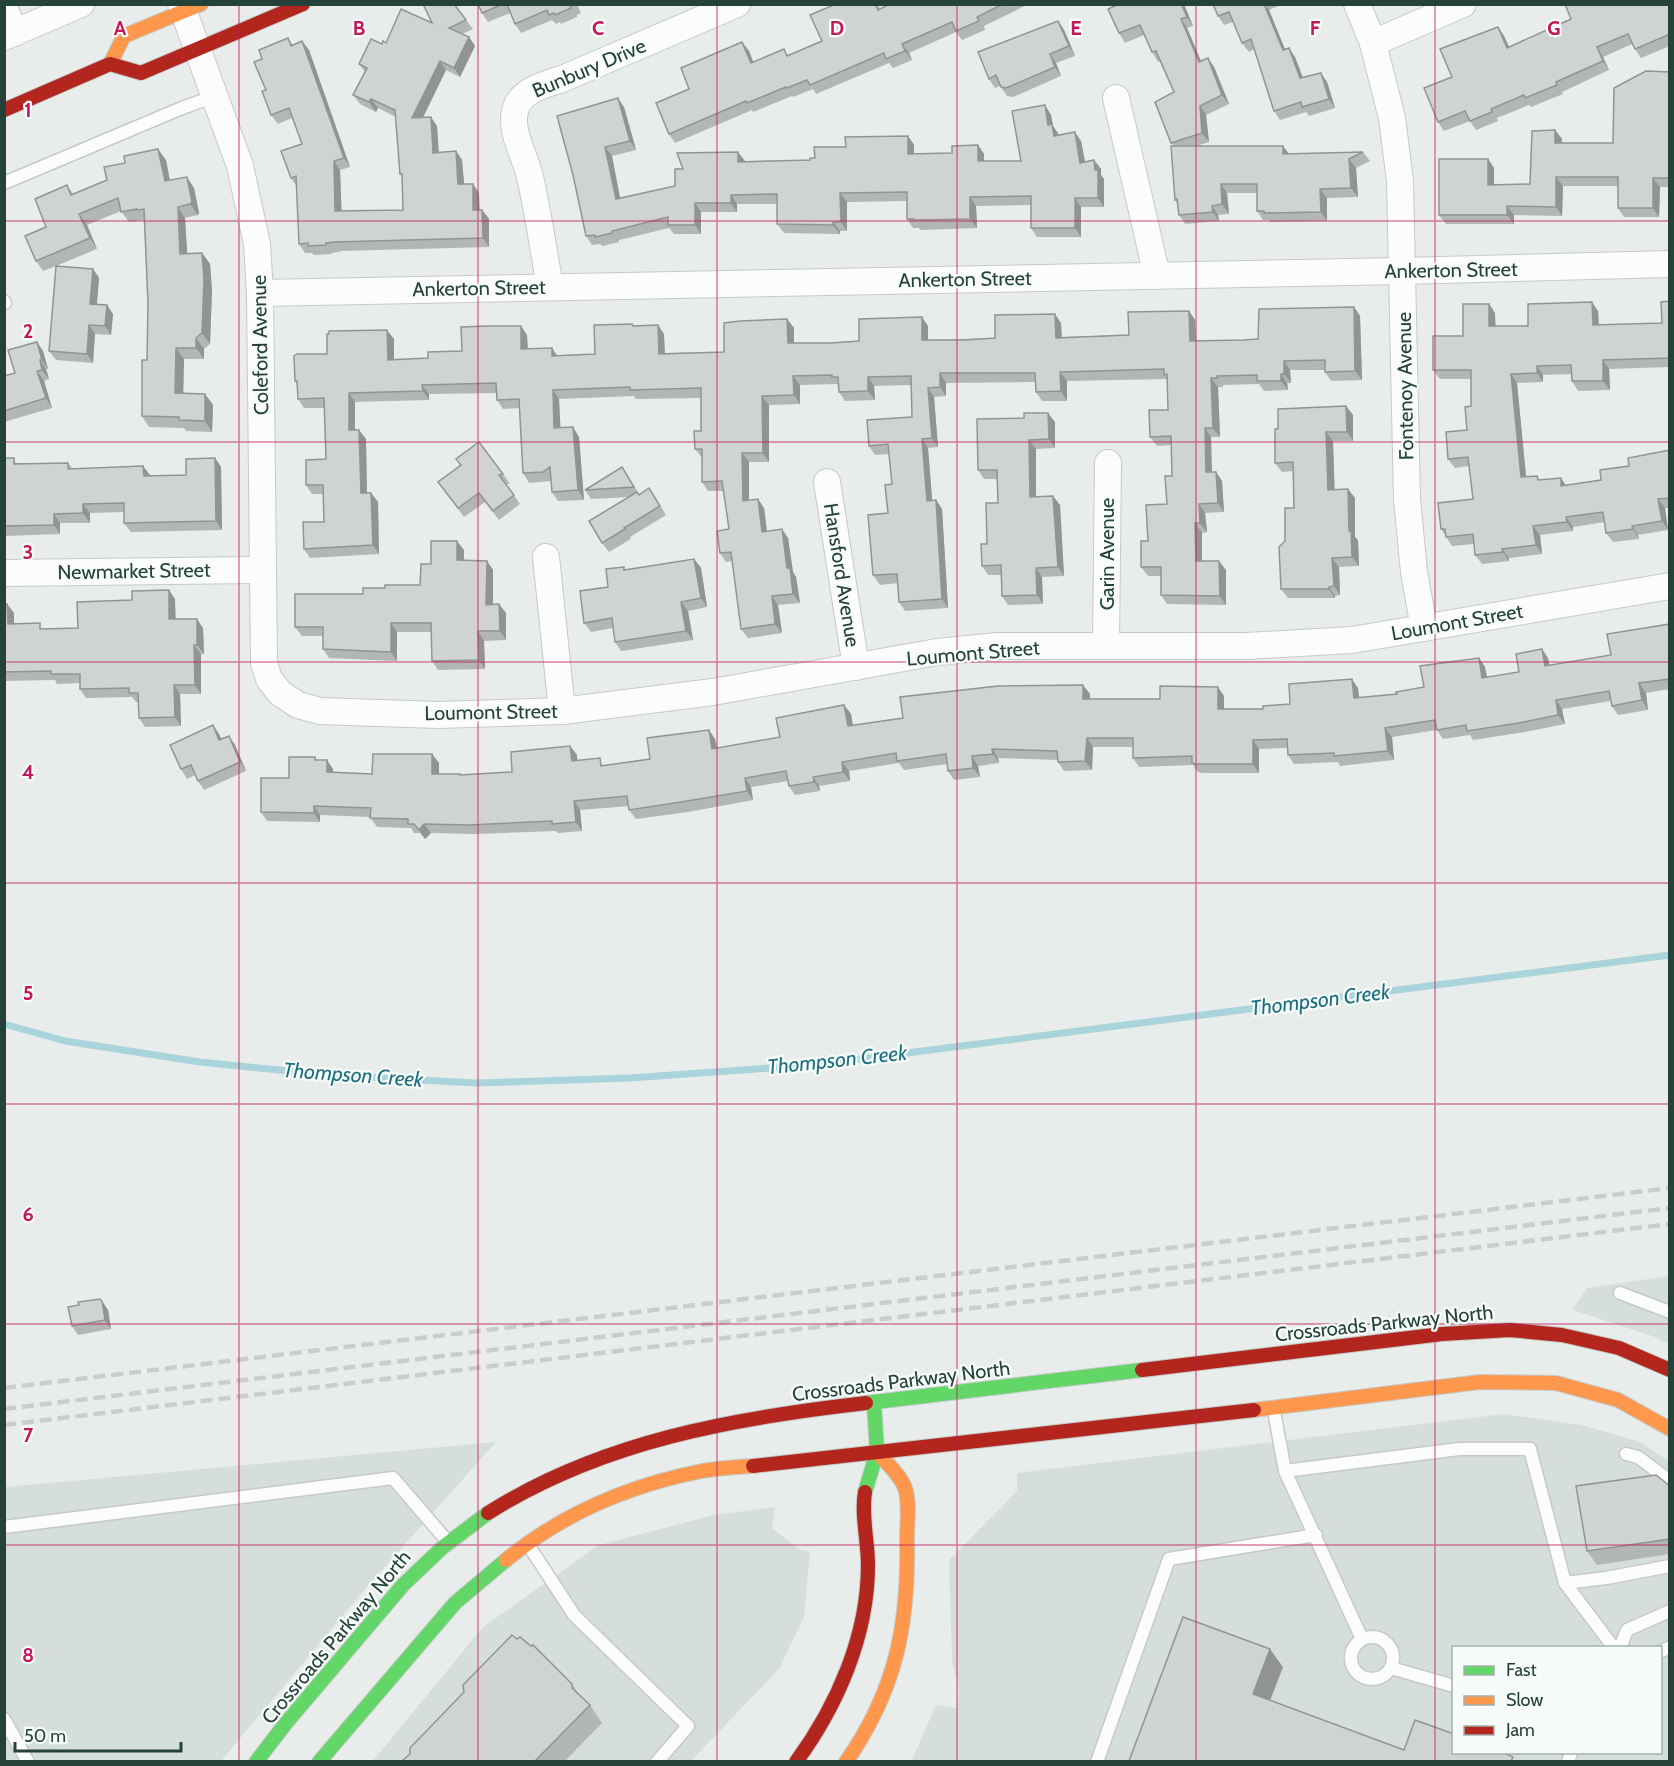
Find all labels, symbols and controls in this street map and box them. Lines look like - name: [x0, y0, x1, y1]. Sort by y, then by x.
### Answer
- text: A: [114, 16, 127, 40]
- text: B: [353, 16, 365, 40]
- text: C: [592, 16, 604, 40]
- text: D: [830, 16, 844, 40]
- text: E: [1070, 16, 1082, 40]
- text: F: [1310, 16, 1321, 40]
- text: G: [1547, 16, 1561, 40]
- street label: Bunbury Drive: [529, 33, 649, 103]
- text: 1: [24, 98, 32, 122]
- street label: Ankerton Street: [1384, 257, 1518, 283]
- street label: Ankerton Street: [898, 266, 1032, 292]
- street label: Coleford Avenue: [247, 275, 273, 415]
- street label: Ankerton Street: [412, 275, 546, 301]
- street label: Fontenoy Avenue: [1392, 312, 1418, 460]
- text: 2: [23, 319, 33, 343]
- street label: Garin Avenue: [1095, 498, 1119, 610]
- street label: Hansford Avenue: [819, 501, 865, 649]
- text: 3: [23, 540, 33, 564]
- street label: Newmarket Street: [57, 558, 211, 584]
- street label: Loumont Street: [1389, 599, 1525, 645]
- street label: Loumont Street: [905, 635, 1041, 671]
- street label: Loumont Street: [424, 699, 558, 725]
- text: 4: [22, 760, 34, 784]
- water label: Thompson Creek: [1249, 978, 1392, 1020]
- text: 5: [23, 981, 33, 1005]
- water label: Thompson Creek: [766, 1040, 909, 1079]
- water label: Thompson Creek: [282, 1057, 425, 1092]
- text: 6: [22, 1202, 34, 1226]
- street label: Crossroads Parkway North: [1274, 1300, 1494, 1346]
- street label: Crossroads Parkway North: [791, 1356, 1011, 1406]
- text: 7: [23, 1423, 34, 1447]
- street label: Crossroads Parkway North: [256, 1545, 416, 1729]
- text: 8: [22, 1643, 34, 1667]
- legend: [1452, 1646, 1662, 1754]
- text: Fast: [1506, 1659, 1537, 1681]
- text: Slow: [1506, 1689, 1543, 1711]
- scale bar: [15, 1715, 182, 1753]
- text: Jam: [1505, 1719, 1535, 1741]
- text: 50 m: [24, 1725, 66, 1747]

